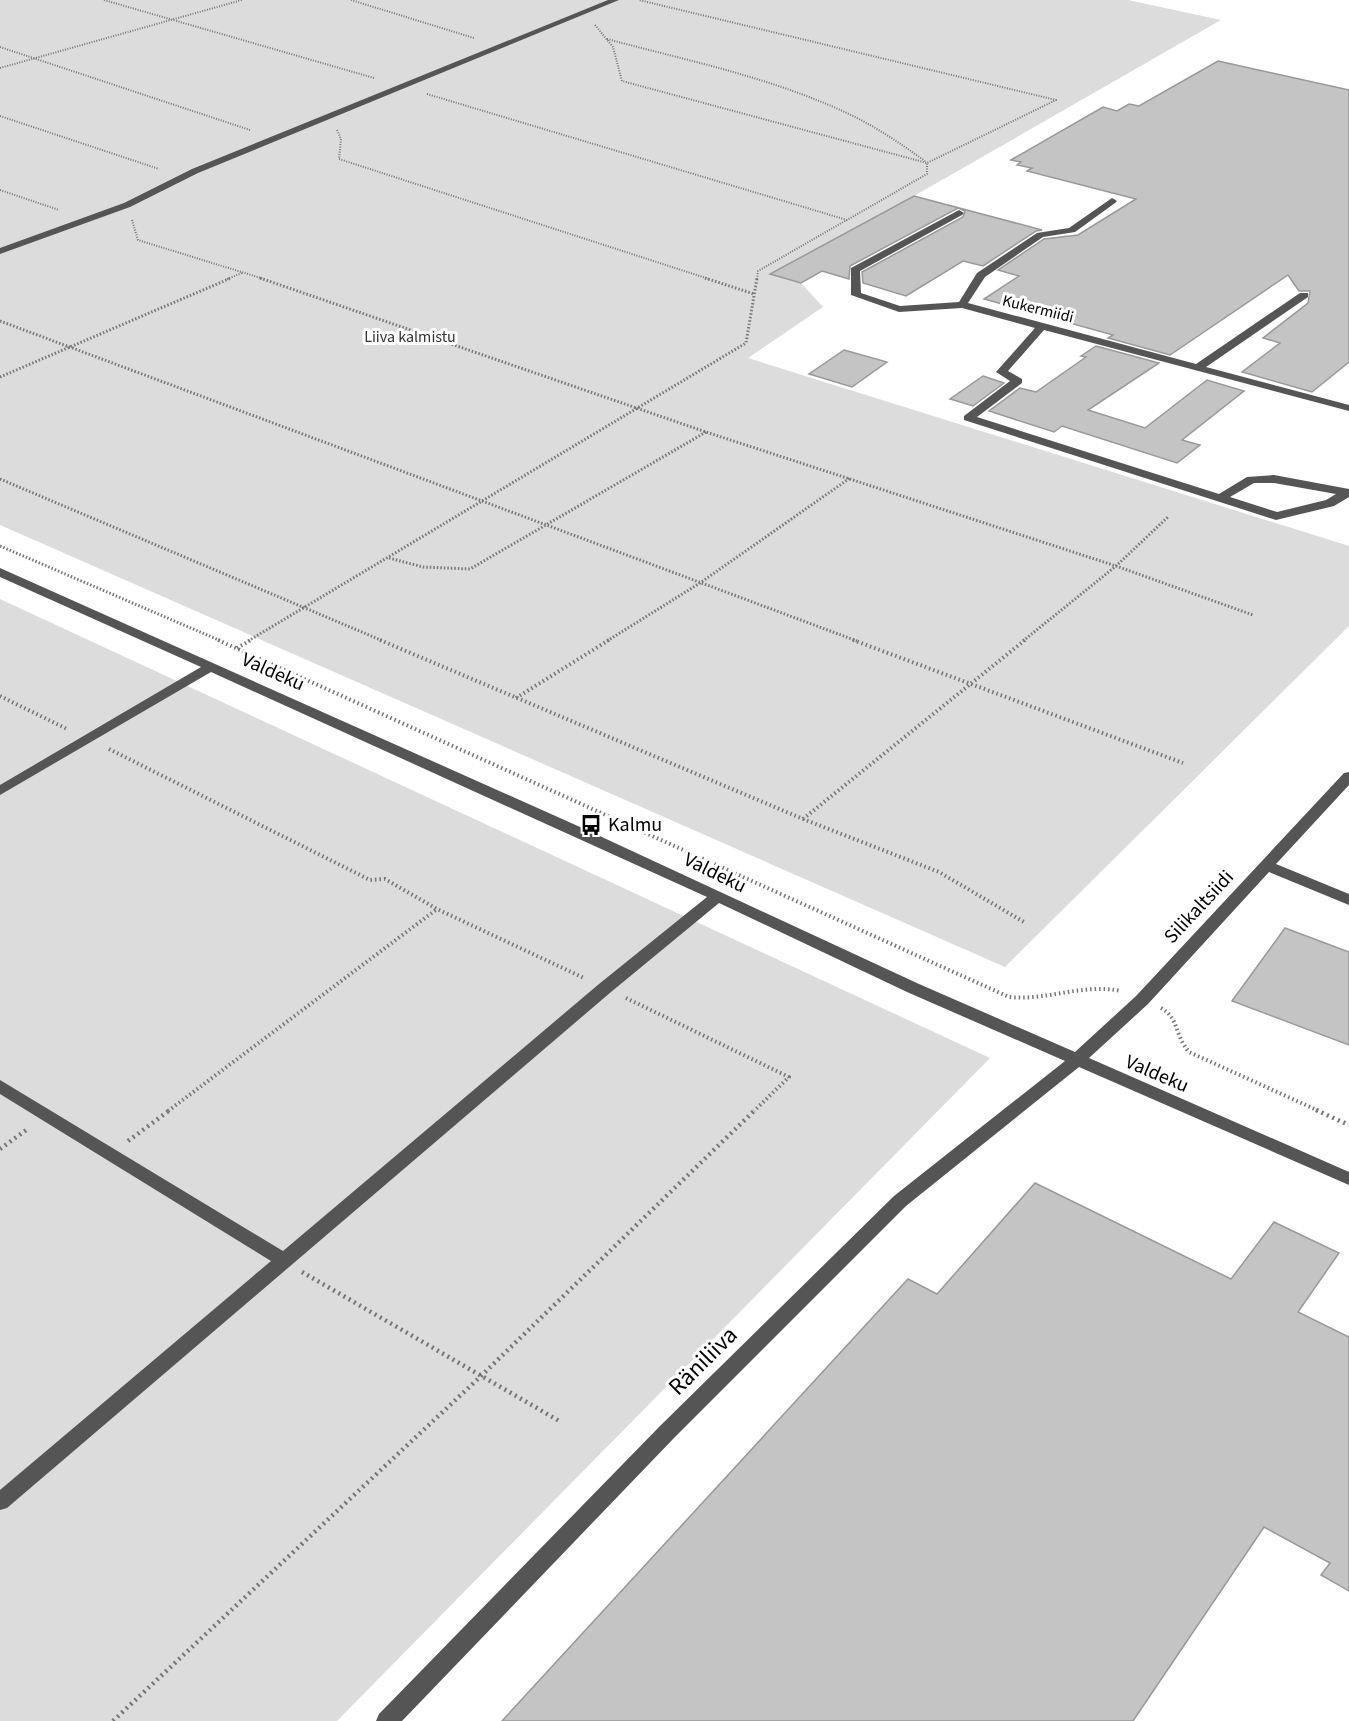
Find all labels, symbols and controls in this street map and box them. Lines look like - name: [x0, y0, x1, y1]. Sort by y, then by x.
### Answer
- street label: Kukermiidi: [1000, 290, 1076, 328]
- park label: Liiva kalmistu: [364, 326, 456, 348]
- street label: Valdeku: [237, 646, 309, 698]
- place label: Kalmu: [608, 811, 662, 839]
- bus stop icon: Kalmu: [579, 813, 603, 837]
- street label: Valdeku: [679, 846, 751, 900]
- street label: Silikaltsiidi: [1158, 864, 1240, 950]
- street label: Valdeku: [1121, 1048, 1193, 1100]
- street label: Räniliiva: [660, 1318, 746, 1404]

